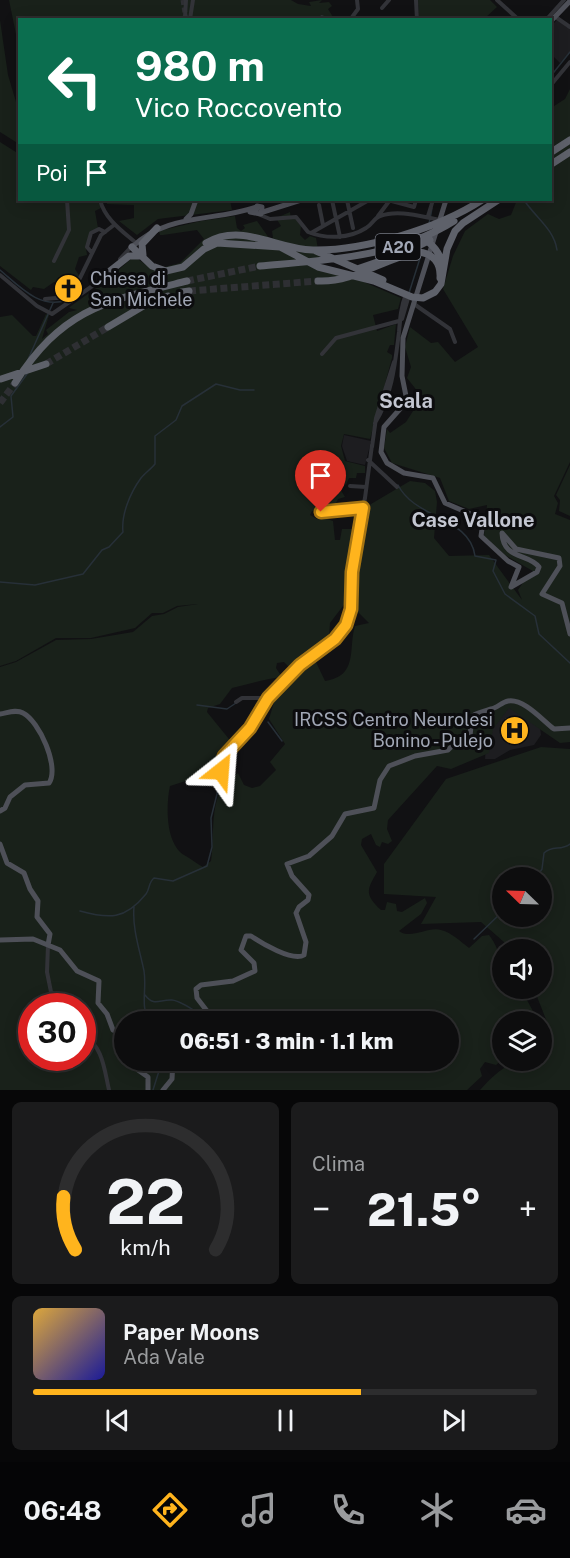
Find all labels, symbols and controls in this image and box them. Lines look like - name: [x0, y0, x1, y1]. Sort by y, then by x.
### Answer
- text: 980 m: [135, 41, 265, 90]
- icon: left: [36, 42, 114, 120]
- text: Vico Roccovento: [135, 91, 342, 123]
- icon: arrive: [80, 156, 113, 189]
- text: Poi: [36, 160, 68, 186]
- road number: A20: [376, 234, 420, 260]
- place label: Chiesa di San Michele: [90, 268, 193, 310]
- church icon: Chiesa di San Michele: [53, 273, 85, 305]
- district label: Scala: [379, 389, 433, 413]
- pin: [295, 450, 346, 512]
- icon: arrive: [304, 459, 337, 492]
- district label: Case Vallone: [411, 508, 535, 532]
- place label: IRCSS Centro Neurolesi Bonino - Pulejo: [294, 709, 493, 751]
- hospital icon: IRCSS Centro Neurolesi Bonino - Pulejo: [498, 714, 530, 746]
- position arrow: [189, 739, 253, 803]
- north arrow: [492, 867, 552, 927]
- map controls: [492, 867, 552, 1071]
- button: sound: [492, 939, 552, 999]
- speed limit sign: 30: [18, 993, 96, 1071]
- button: layers: [492, 1011, 552, 1071]
- text: 06:51 · 3 min · 1.1 km: [179, 1028, 394, 1054]
- text: Clima: [312, 1152, 365, 1176]
- text: 22: [106, 1165, 185, 1238]
- text: 21.5°: [367, 1183, 482, 1236]
- text: −: [312, 1190, 330, 1228]
- text: +: [519, 1190, 537, 1228]
- text: km/h: [120, 1235, 171, 1260]
- text: Paper Moons: [123, 1319, 259, 1345]
- text: Ada Vale: [123, 1345, 205, 1369]
- icon: previous: [101, 1404, 134, 1437]
- icon: pause: [269, 1404, 302, 1437]
- icon: next: [437, 1404, 470, 1437]
- icon: directions: [149, 1489, 191, 1531]
- icon: music: [238, 1489, 280, 1531]
- icon: phone: [327, 1489, 369, 1531]
- icon: climate: [416, 1489, 458, 1531]
- icon: car: [505, 1489, 547, 1531]
- text: 06:48: [23, 1494, 102, 1526]

